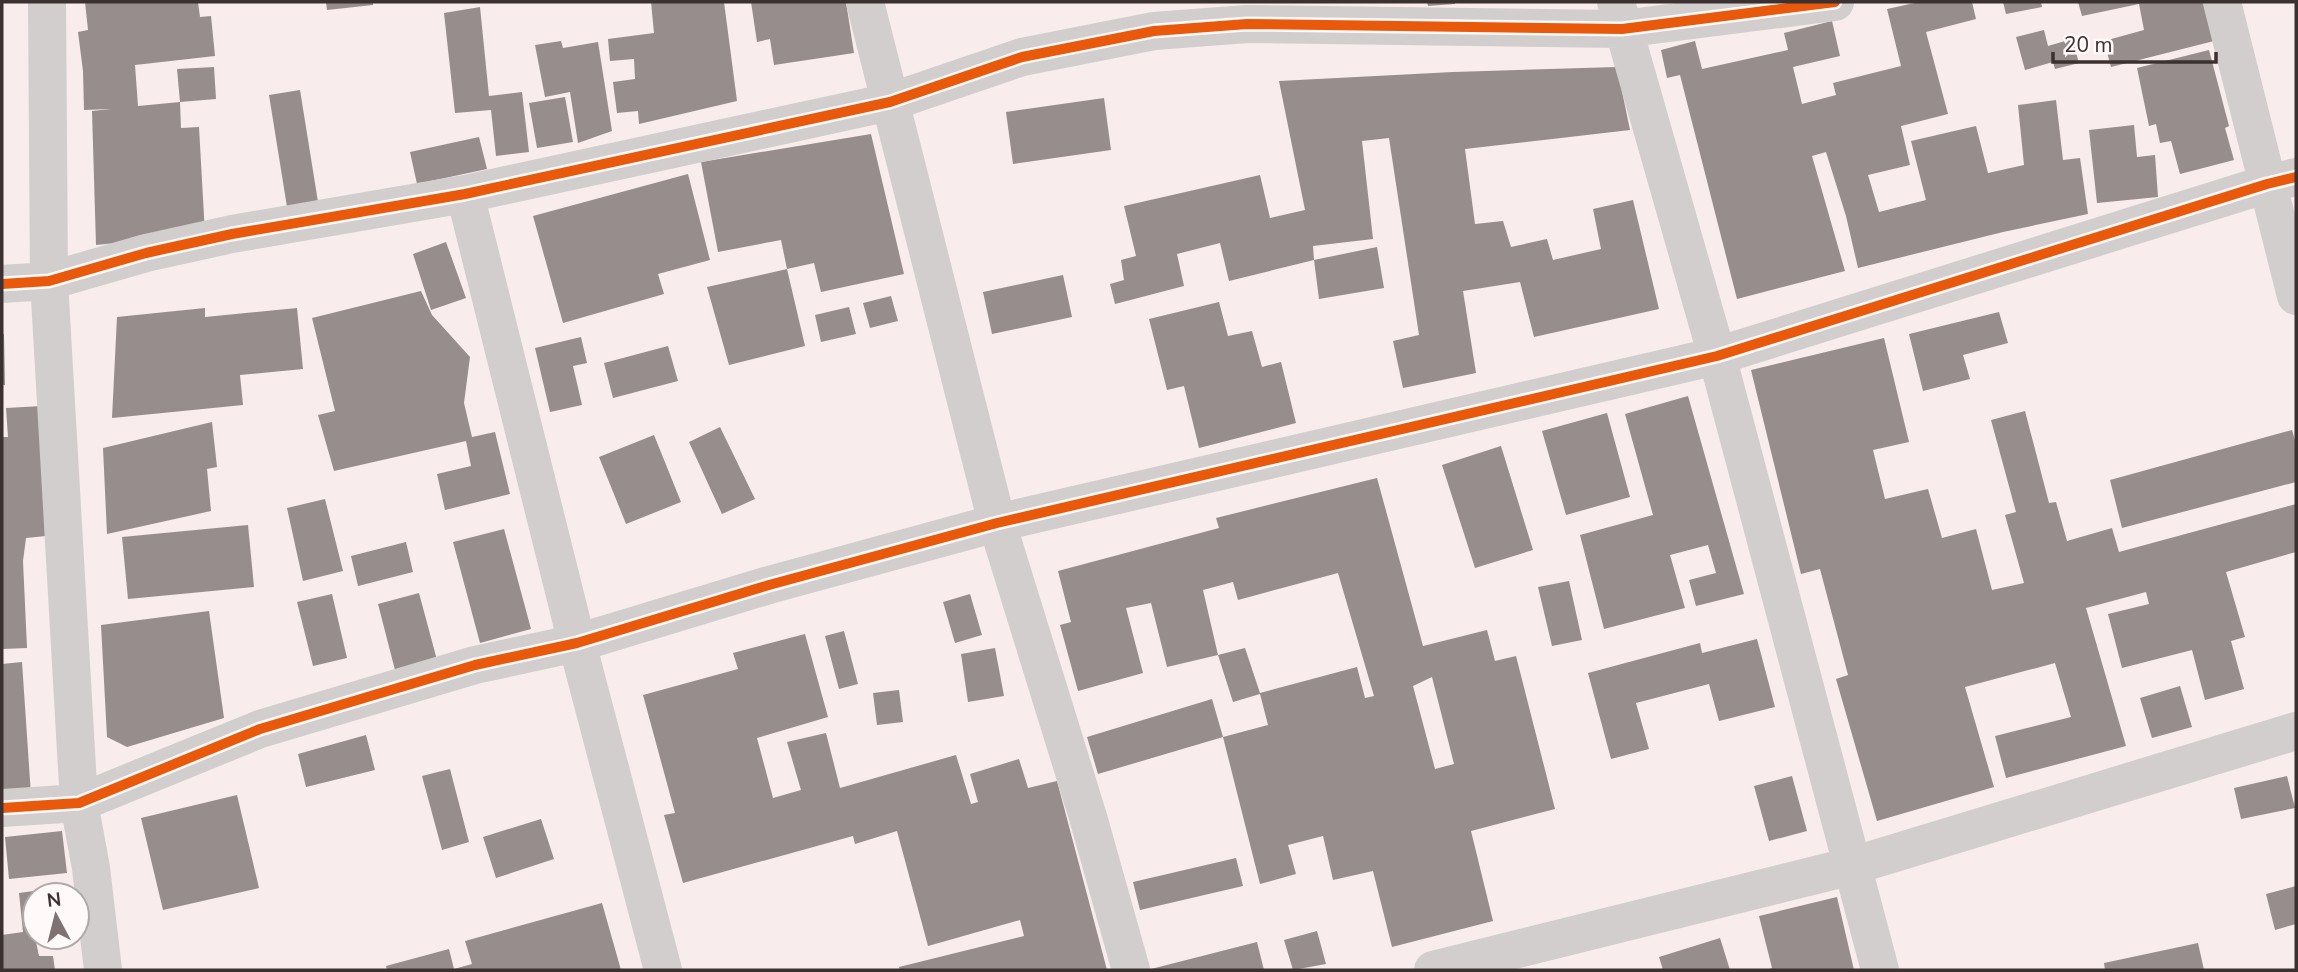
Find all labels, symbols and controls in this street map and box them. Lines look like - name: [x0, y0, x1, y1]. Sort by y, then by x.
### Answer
- scale bar: [2053, 21, 2216, 65]
- text: 20 m: [2064, 31, 2113, 59]
- north arrow: [21, 881, 91, 951]
- text: N: [45, 886, 63, 914]

